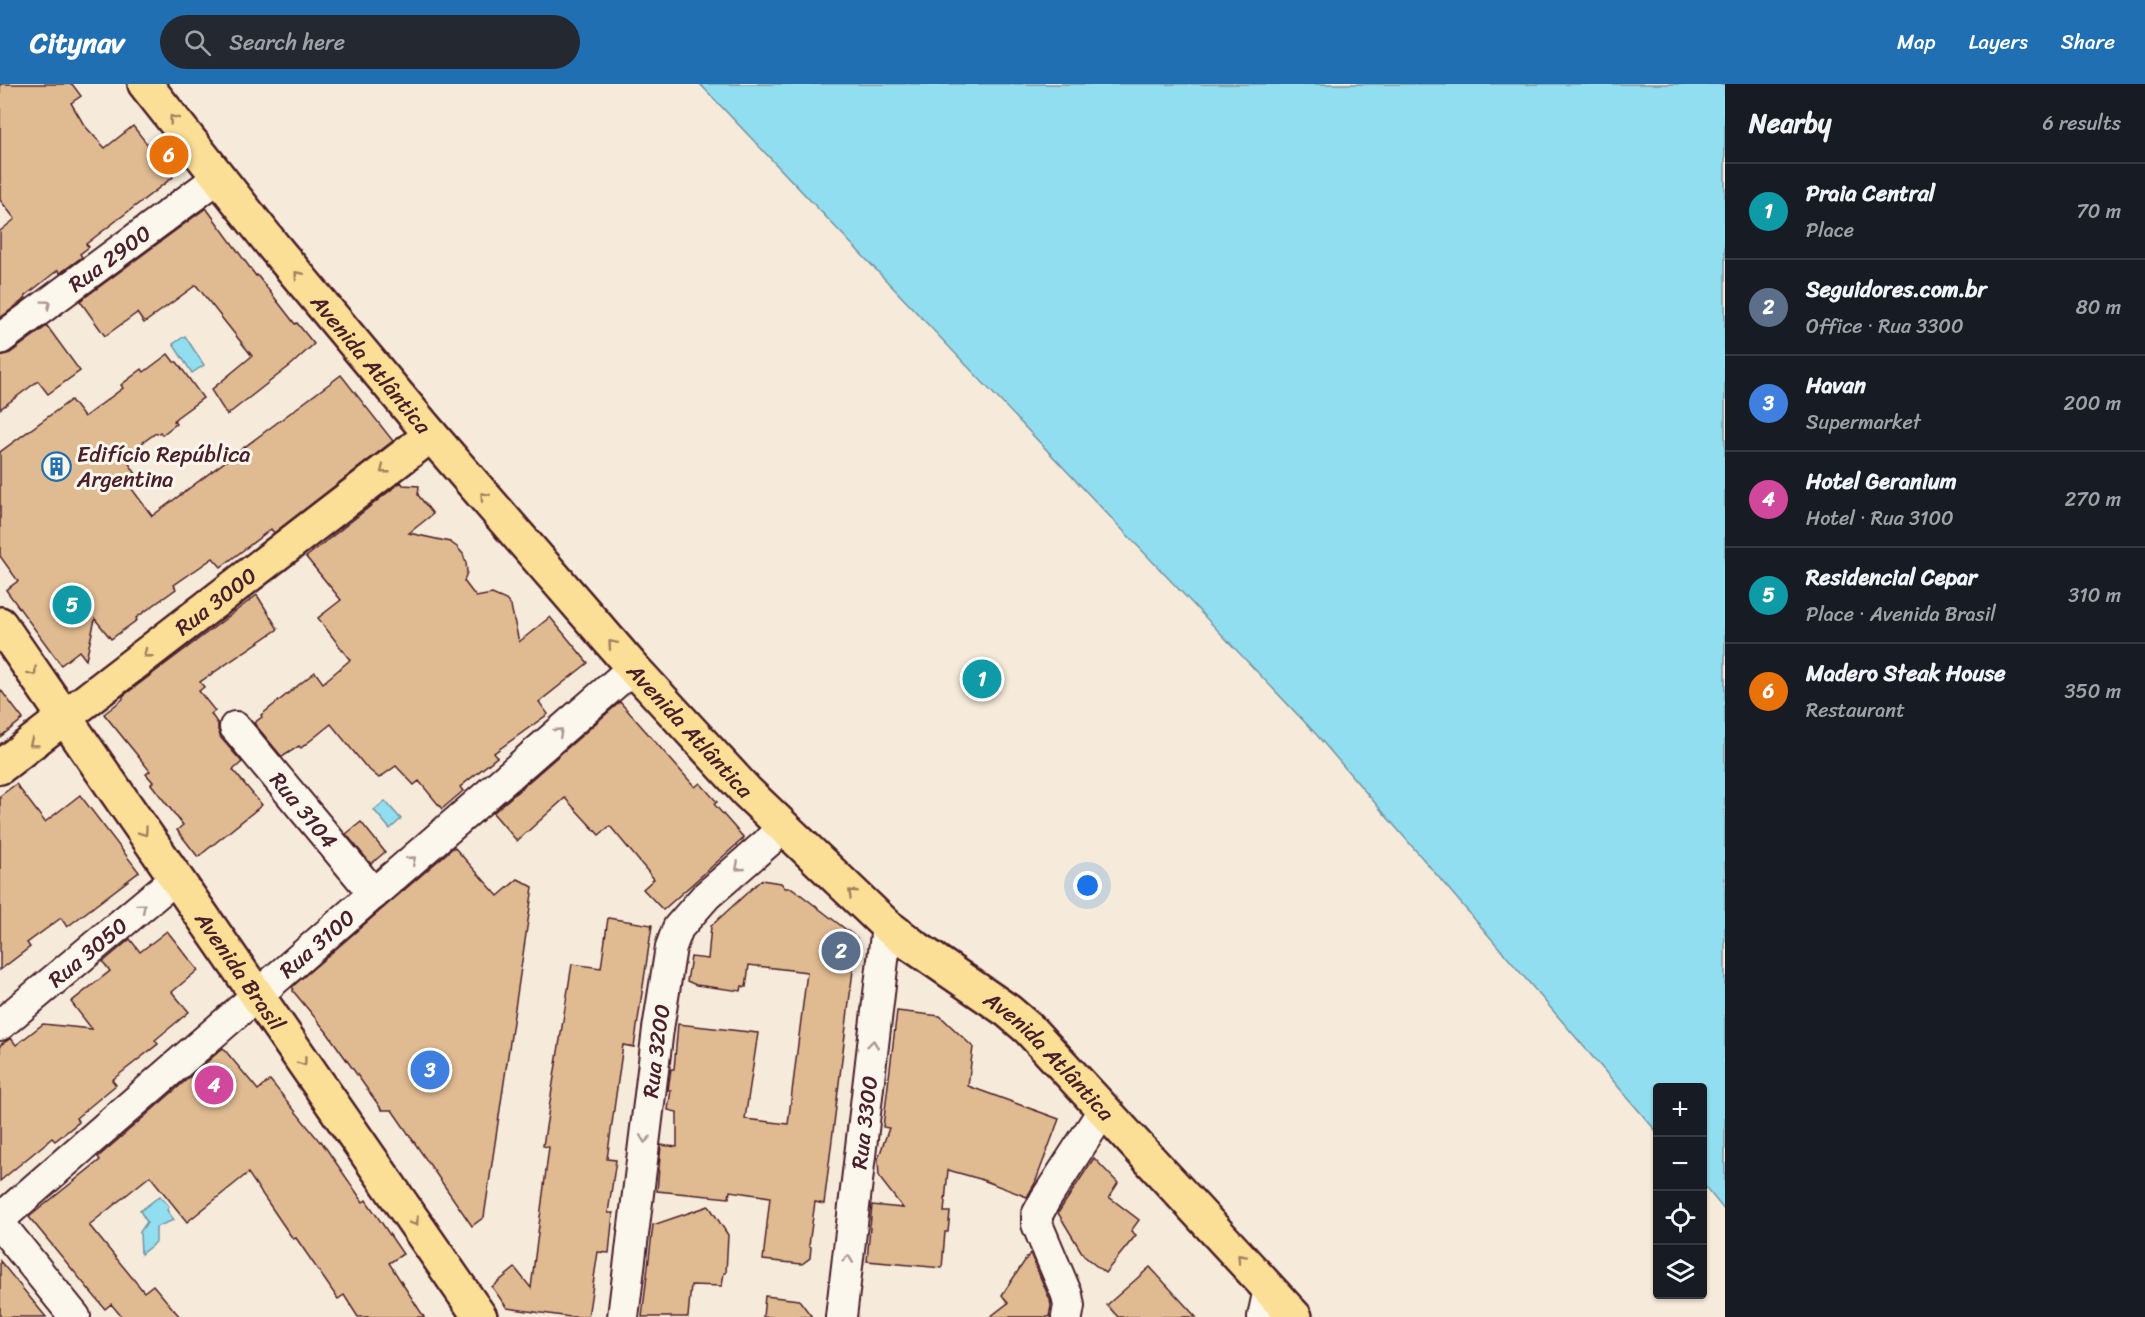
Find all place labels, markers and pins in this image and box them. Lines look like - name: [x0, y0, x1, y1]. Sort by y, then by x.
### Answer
- pin: 6: [150, 132, 188, 178]
- place label: Edifício República Argentina: [76, 435, 250, 499]
- building icon: Edifício República Argentina: [40, 451, 72, 483]
- pin: 5: [52, 582, 92, 628]
- pin: 1: [962, 656, 1002, 702]
- pin: 2: [822, 928, 860, 974]
- pin: 3: [410, 1048, 450, 1092]
- pin: 4: [194, 1062, 234, 1108]

